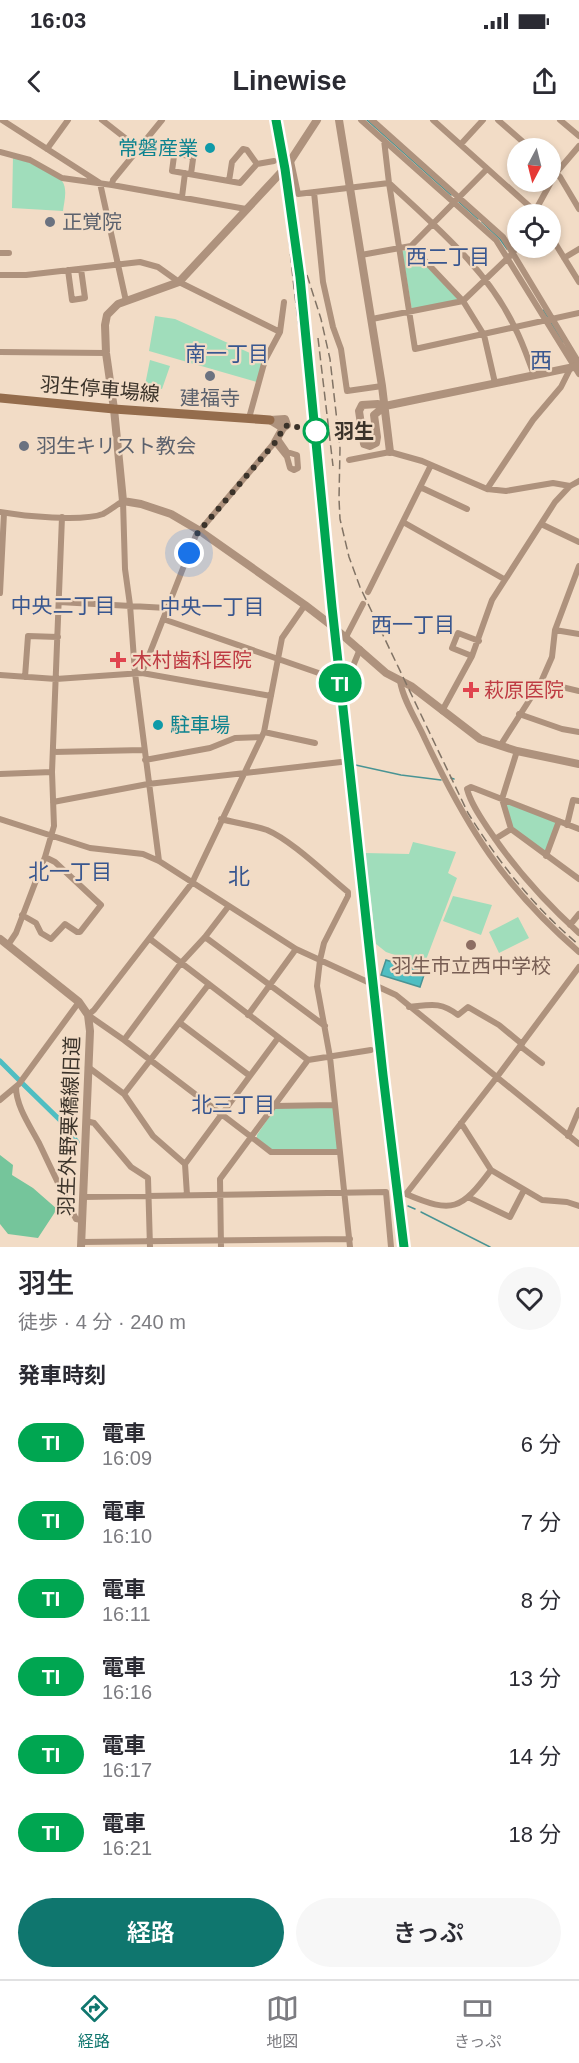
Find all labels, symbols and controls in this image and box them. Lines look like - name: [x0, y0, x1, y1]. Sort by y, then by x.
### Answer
- text: 16:03: [30, 8, 86, 33]
- icon: back: [18, 65, 51, 98]
- icon: share: [528, 65, 561, 98]
- text: Linewise: [232, 66, 347, 96]
- place label: 常磐産業: [118, 137, 198, 159]
- north arrow: [507, 138, 561, 192]
- map controls: [507, 138, 561, 258]
- marker: 常磐産業: [203, 141, 217, 155]
- button: locate: [507, 204, 561, 258]
- place label: 正覚院: [62, 211, 122, 233]
- marker: 正覚院: [43, 215, 57, 229]
- district label: 西二丁目: [406, 245, 490, 268]
- district label: 南一丁目: [185, 342, 269, 365]
- district label: 西: [530, 348, 552, 373]
- marker: 建福寺: [203, 369, 217, 383]
- street label: 羽生停車場線: [39, 373, 161, 405]
- place label: 建福寺: [180, 387, 240, 409]
- marker: 羽生: [303, 418, 329, 444]
- place label: 羽生: [334, 420, 374, 442]
- place label: 羽生キリスト教会: [36, 435, 196, 457]
- marker: 羽生キリスト教会: [17, 439, 31, 453]
- your location: [174, 538, 204, 568]
- district label: 中央二丁目: [11, 594, 116, 617]
- district label: 中央一丁目: [160, 595, 265, 618]
- district label: 西一丁目: [371, 613, 455, 636]
- place label: 木村歯科医院: [132, 649, 252, 671]
- marker: 木村歯科医院: [109, 651, 127, 669]
- line badge: TI: [313, 664, 367, 702]
- text: TI: [331, 672, 349, 695]
- place label: 萩原医院: [484, 679, 564, 701]
- marker: 萩原医院: [462, 681, 480, 699]
- place label: 駐車場: [170, 714, 230, 736]
- marker: 駐車場: [151, 718, 165, 732]
- district label: 北一丁目: [28, 860, 112, 883]
- district label: 北: [228, 864, 250, 889]
- marker: 羽生市立西中学校: [464, 938, 478, 952]
- place label: 羽生市立西中学校: [391, 955, 551, 977]
- street label: 羽生外野栗橋線旧道: [55, 1036, 83, 1216]
- district label: 北三丁目: [191, 1093, 275, 1116]
- button: heart: [498, 1267, 561, 1330]
- text: 羽生: [18, 1268, 74, 1299]
- text: 徒歩 · 4 分 · 240 m: [18, 1311, 186, 1333]
- text: 発車時刻: [18, 1363, 106, 1388]
- text: 電車: [102, 1421, 146, 1446]
- text: TI: [42, 1431, 60, 1454]
- text: 6 分: [521, 1432, 561, 1457]
- text: 16:09: [102, 1447, 152, 1469]
- text: 電車: [102, 1499, 146, 1524]
- text: TI: [42, 1509, 60, 1532]
- text: 7 分: [521, 1510, 561, 1535]
- text: 16:10: [102, 1525, 152, 1547]
- text: 電車: [102, 1577, 146, 1602]
- text: TI: [42, 1587, 60, 1610]
- text: 8 分: [521, 1588, 561, 1613]
- text: 16:11: [102, 1603, 151, 1625]
- text: 電車: [102, 1655, 146, 1680]
- text: TI: [42, 1665, 60, 1688]
- text: 13 分: [508, 1666, 561, 1691]
- text: 16:16: [102, 1681, 152, 1703]
- text: 電車: [102, 1733, 146, 1758]
- text: TI: [42, 1743, 60, 1766]
- text: 14 分: [508, 1744, 561, 1769]
- text: 16:17: [102, 1759, 152, 1781]
- text: 電車: [102, 1811, 146, 1836]
- text: TI: [42, 1821, 60, 1844]
- text: 18 分: [508, 1822, 561, 1847]
- text: 16:21: [102, 1837, 152, 1859]
- button: 経路: [18, 1898, 284, 1967]
- button: きっぷ: [296, 1898, 561, 1967]
- tab: 経路: [78, 1992, 111, 2052]
- tab: 地図: [266, 1992, 299, 2052]
- tab: きっぷ: [454, 1992, 501, 2052]

